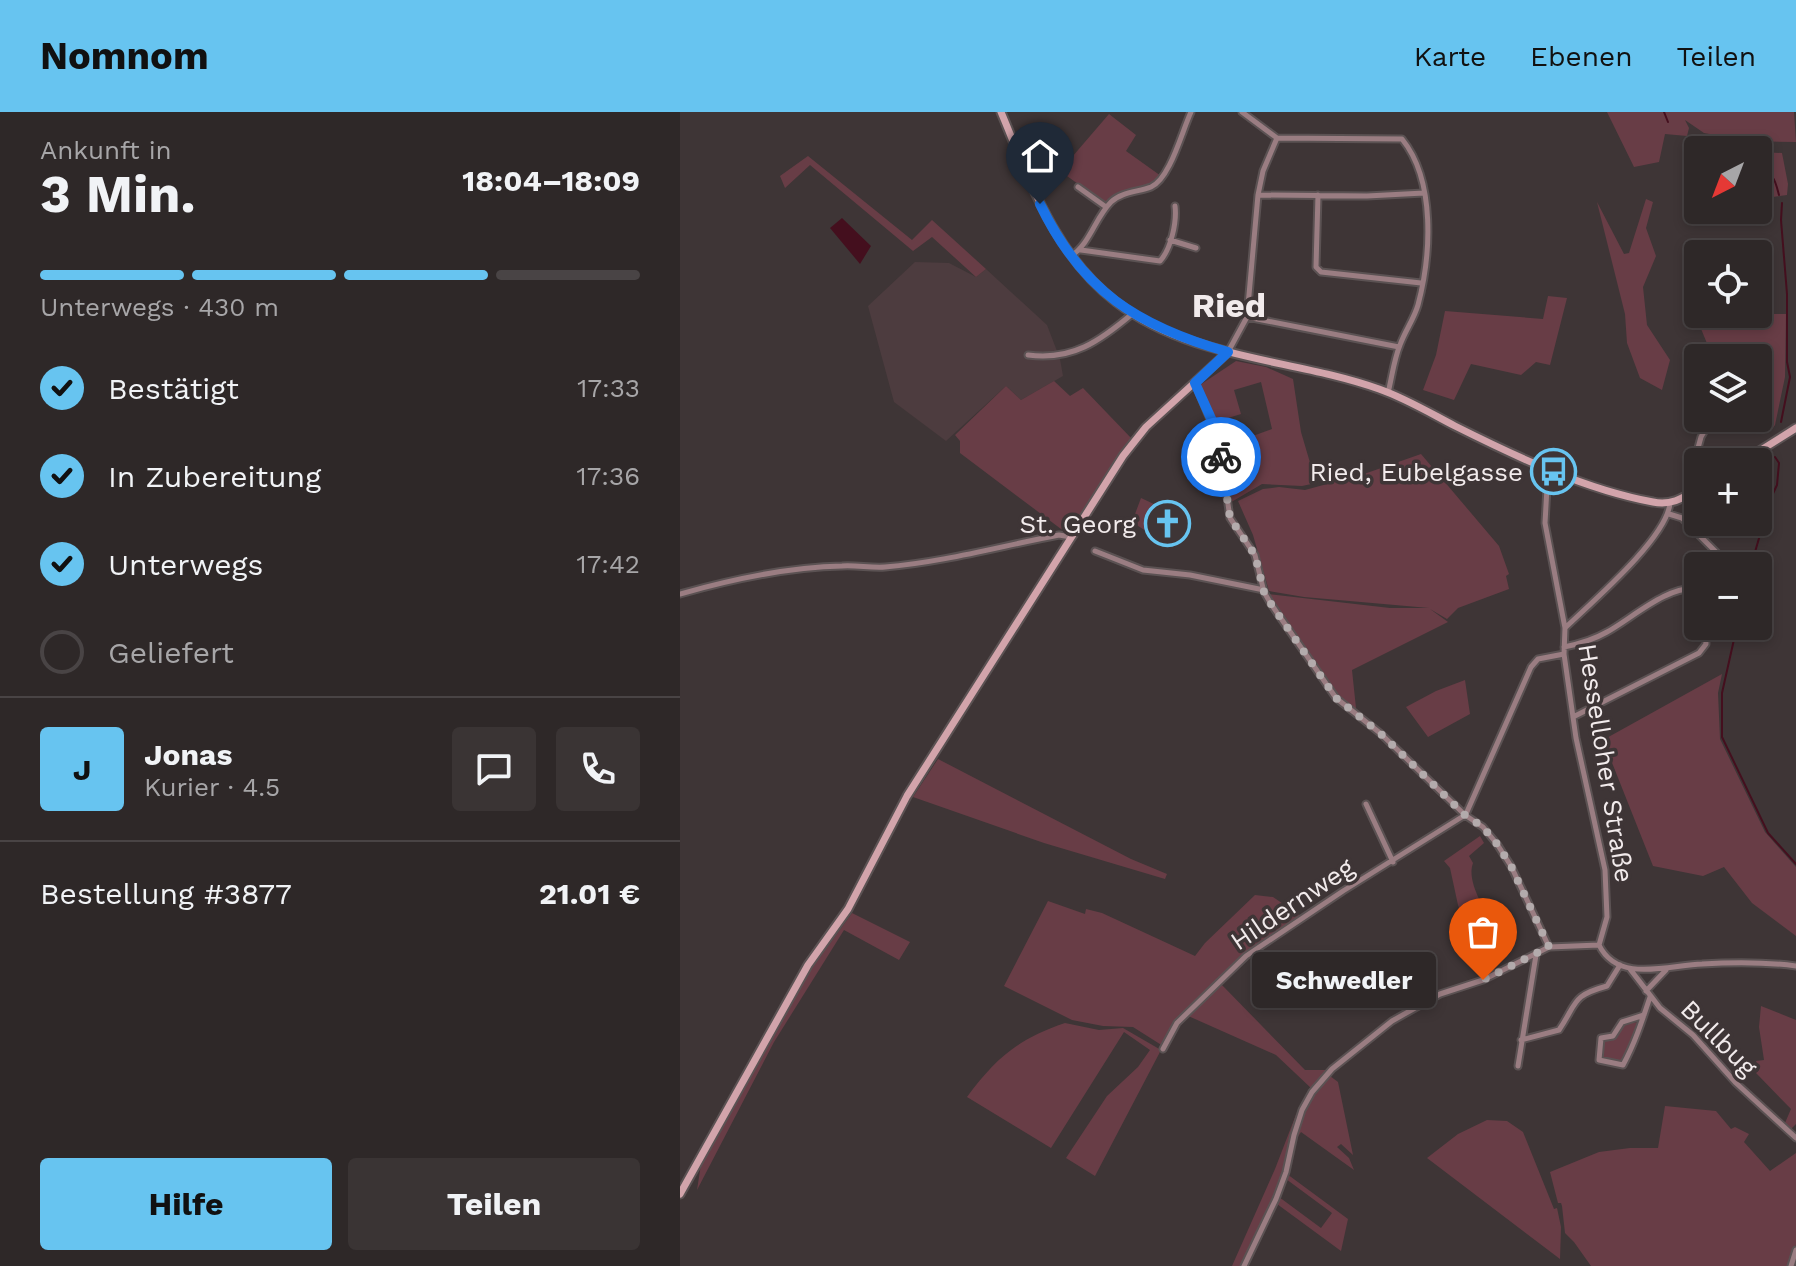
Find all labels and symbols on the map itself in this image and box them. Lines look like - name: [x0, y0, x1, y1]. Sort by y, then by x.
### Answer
- pin: [1006, 122, 1074, 204]
- north arrow: [1684, 136, 1772, 224]
- district label: Ried: [1192, 285, 1266, 325]
- courier: [1181, 417, 1261, 497]
- bus stop icon: Ried, Eubelgasse: [1530, 448, 1578, 496]
- place label: Ried, Eubelgasse: [1309, 457, 1523, 487]
- church icon: St. Georg: [1143, 500, 1191, 548]
- place label: St. Georg: [1019, 509, 1136, 539]
- street label: Hesselloher Straße: [1572, 641, 1640, 885]
- street label: Hildernweg: [1225, 852, 1359, 956]
- pin: [1449, 898, 1517, 980]
- callout: Schwedler: [1251, 952, 1435, 1008]
- street label: Bullbug: [1675, 994, 1763, 1082]

